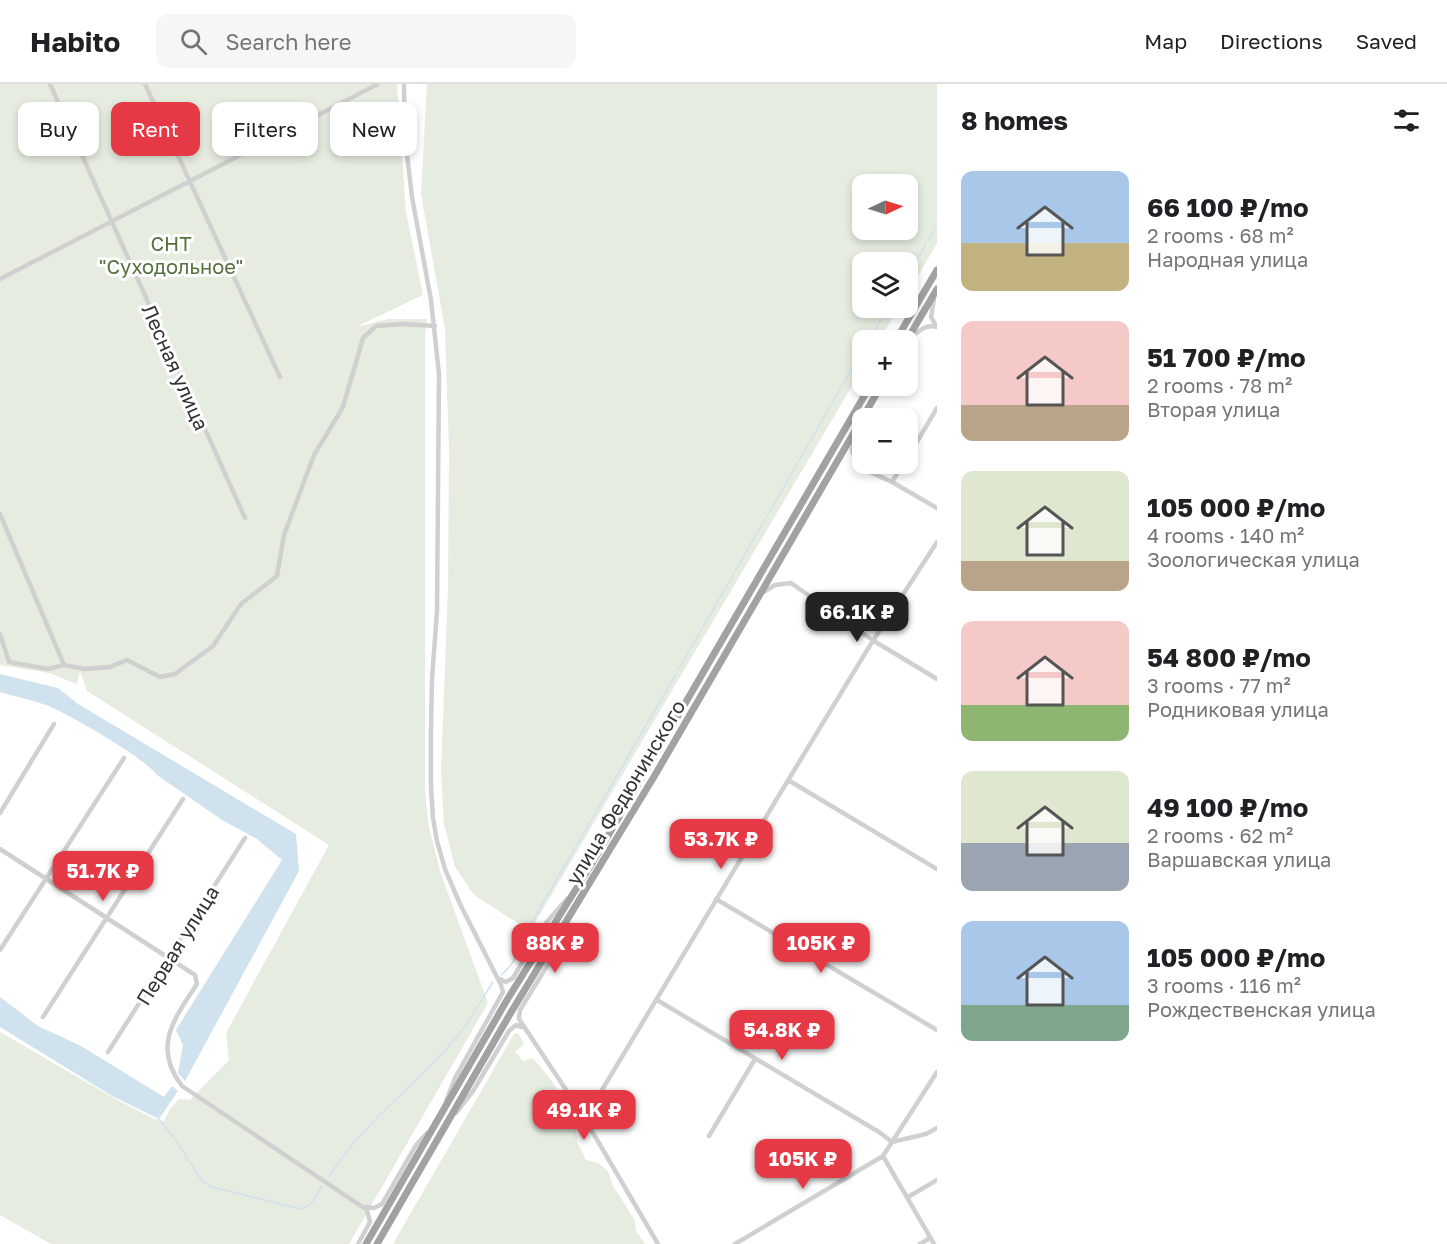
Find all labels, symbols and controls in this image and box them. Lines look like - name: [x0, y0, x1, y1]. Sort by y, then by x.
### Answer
- search box: [156, 14, 576, 68]
- text: Habito: [30, 25, 120, 58]
- icon: search: [177, 25, 210, 58]
- text: Search here: [225, 28, 351, 55]
- text: Map: [1144, 28, 1187, 54]
- text: Directions: [1220, 28, 1323, 54]
- text: Saved: [1356, 28, 1417, 54]
- chip: Buy: [18, 102, 99, 156]
- chip: Rent: [111, 102, 200, 156]
- chip: Filters: [212, 102, 318, 156]
- chip: New: [330, 102, 417, 156]
- icon: filters: [1390, 104, 1423, 137]
- text: 8 homes: [961, 105, 1068, 136]
- north arrow: [852, 174, 918, 240]
- map controls: [852, 174, 918, 474]
- text: 66 100 ₽/mo: [1147, 192, 1309, 223]
- icon: home: [1009, 195, 1081, 267]
- text: 2 rooms · 68 m²: [1147, 223, 1294, 247]
- park label: СНТ "Суходольное": [99, 231, 243, 278]
- text: Народная улица: [1147, 247, 1308, 271]
- button: layers: [852, 252, 918, 318]
- street label: Лесная улица: [138, 300, 214, 434]
- button: +: [852, 330, 918, 396]
- text: 51 700 ₽/mo: [1147, 342, 1306, 373]
- icon: home: [1009, 345, 1081, 417]
- text: 2 rooms · 78 m²: [1147, 373, 1292, 397]
- text: Вторая улица: [1147, 397, 1280, 421]
- button: −: [852, 408, 918, 474]
- text: 105 000 ₽/mo: [1147, 492, 1325, 523]
- icon: home: [1009, 495, 1081, 567]
- text: 4 rooms · 140 m²: [1147, 523, 1304, 547]
- text: Зоологическая улица: [1147, 547, 1360, 571]
- pin: 66.1K ₽: [802, 592, 912, 643]
- text: 66.1K ₽: [819, 599, 895, 623]
- text: 54 800 ₽/mo: [1147, 642, 1311, 673]
- icon: home: [1009, 645, 1081, 717]
- text: 3 rooms · 77 m²: [1147, 673, 1291, 697]
- street label: улица Федюнинского: [560, 695, 690, 889]
- text: Родниковая улица: [1147, 697, 1329, 721]
- text: 49 100 ₽/mo: [1147, 792, 1308, 823]
- icon: home: [1009, 795, 1081, 867]
- pin: 53.7K ₽: [666, 819, 776, 870]
- text: 2 rooms · 62 m²: [1147, 823, 1293, 847]
- text: 53.7K ₽: [684, 826, 758, 850]
- text: Варшавская улица: [1147, 847, 1331, 871]
- pin: 51.7K ₽: [48, 851, 158, 902]
- text: 51.7K ₽: [67, 858, 139, 882]
- street label: Первая улица: [131, 881, 223, 1009]
- pin: 88K ₽: [513, 923, 597, 974]
- pin: 105K ₽: [772, 923, 870, 974]
- text: 88K ₽: [526, 930, 584, 954]
- text: 105K ₽: [787, 930, 855, 954]
- text: 105 000 ₽/mo: [1147, 942, 1325, 973]
- icon: home: [1009, 945, 1081, 1017]
- text: 3 rooms · 116 m²: [1147, 973, 1301, 997]
- text: Рождественская улица: [1147, 997, 1376, 1021]
- pin: 54.8K ₽: [727, 1010, 837, 1061]
- text: 54.8K ₽: [744, 1017, 820, 1041]
- pin: 49.1K ₽: [529, 1090, 639, 1141]
- text: 49.1K ₽: [547, 1097, 621, 1121]
- pin: 105K ₽: [754, 1139, 852, 1190]
- text: 105K ₽: [769, 1146, 837, 1170]

